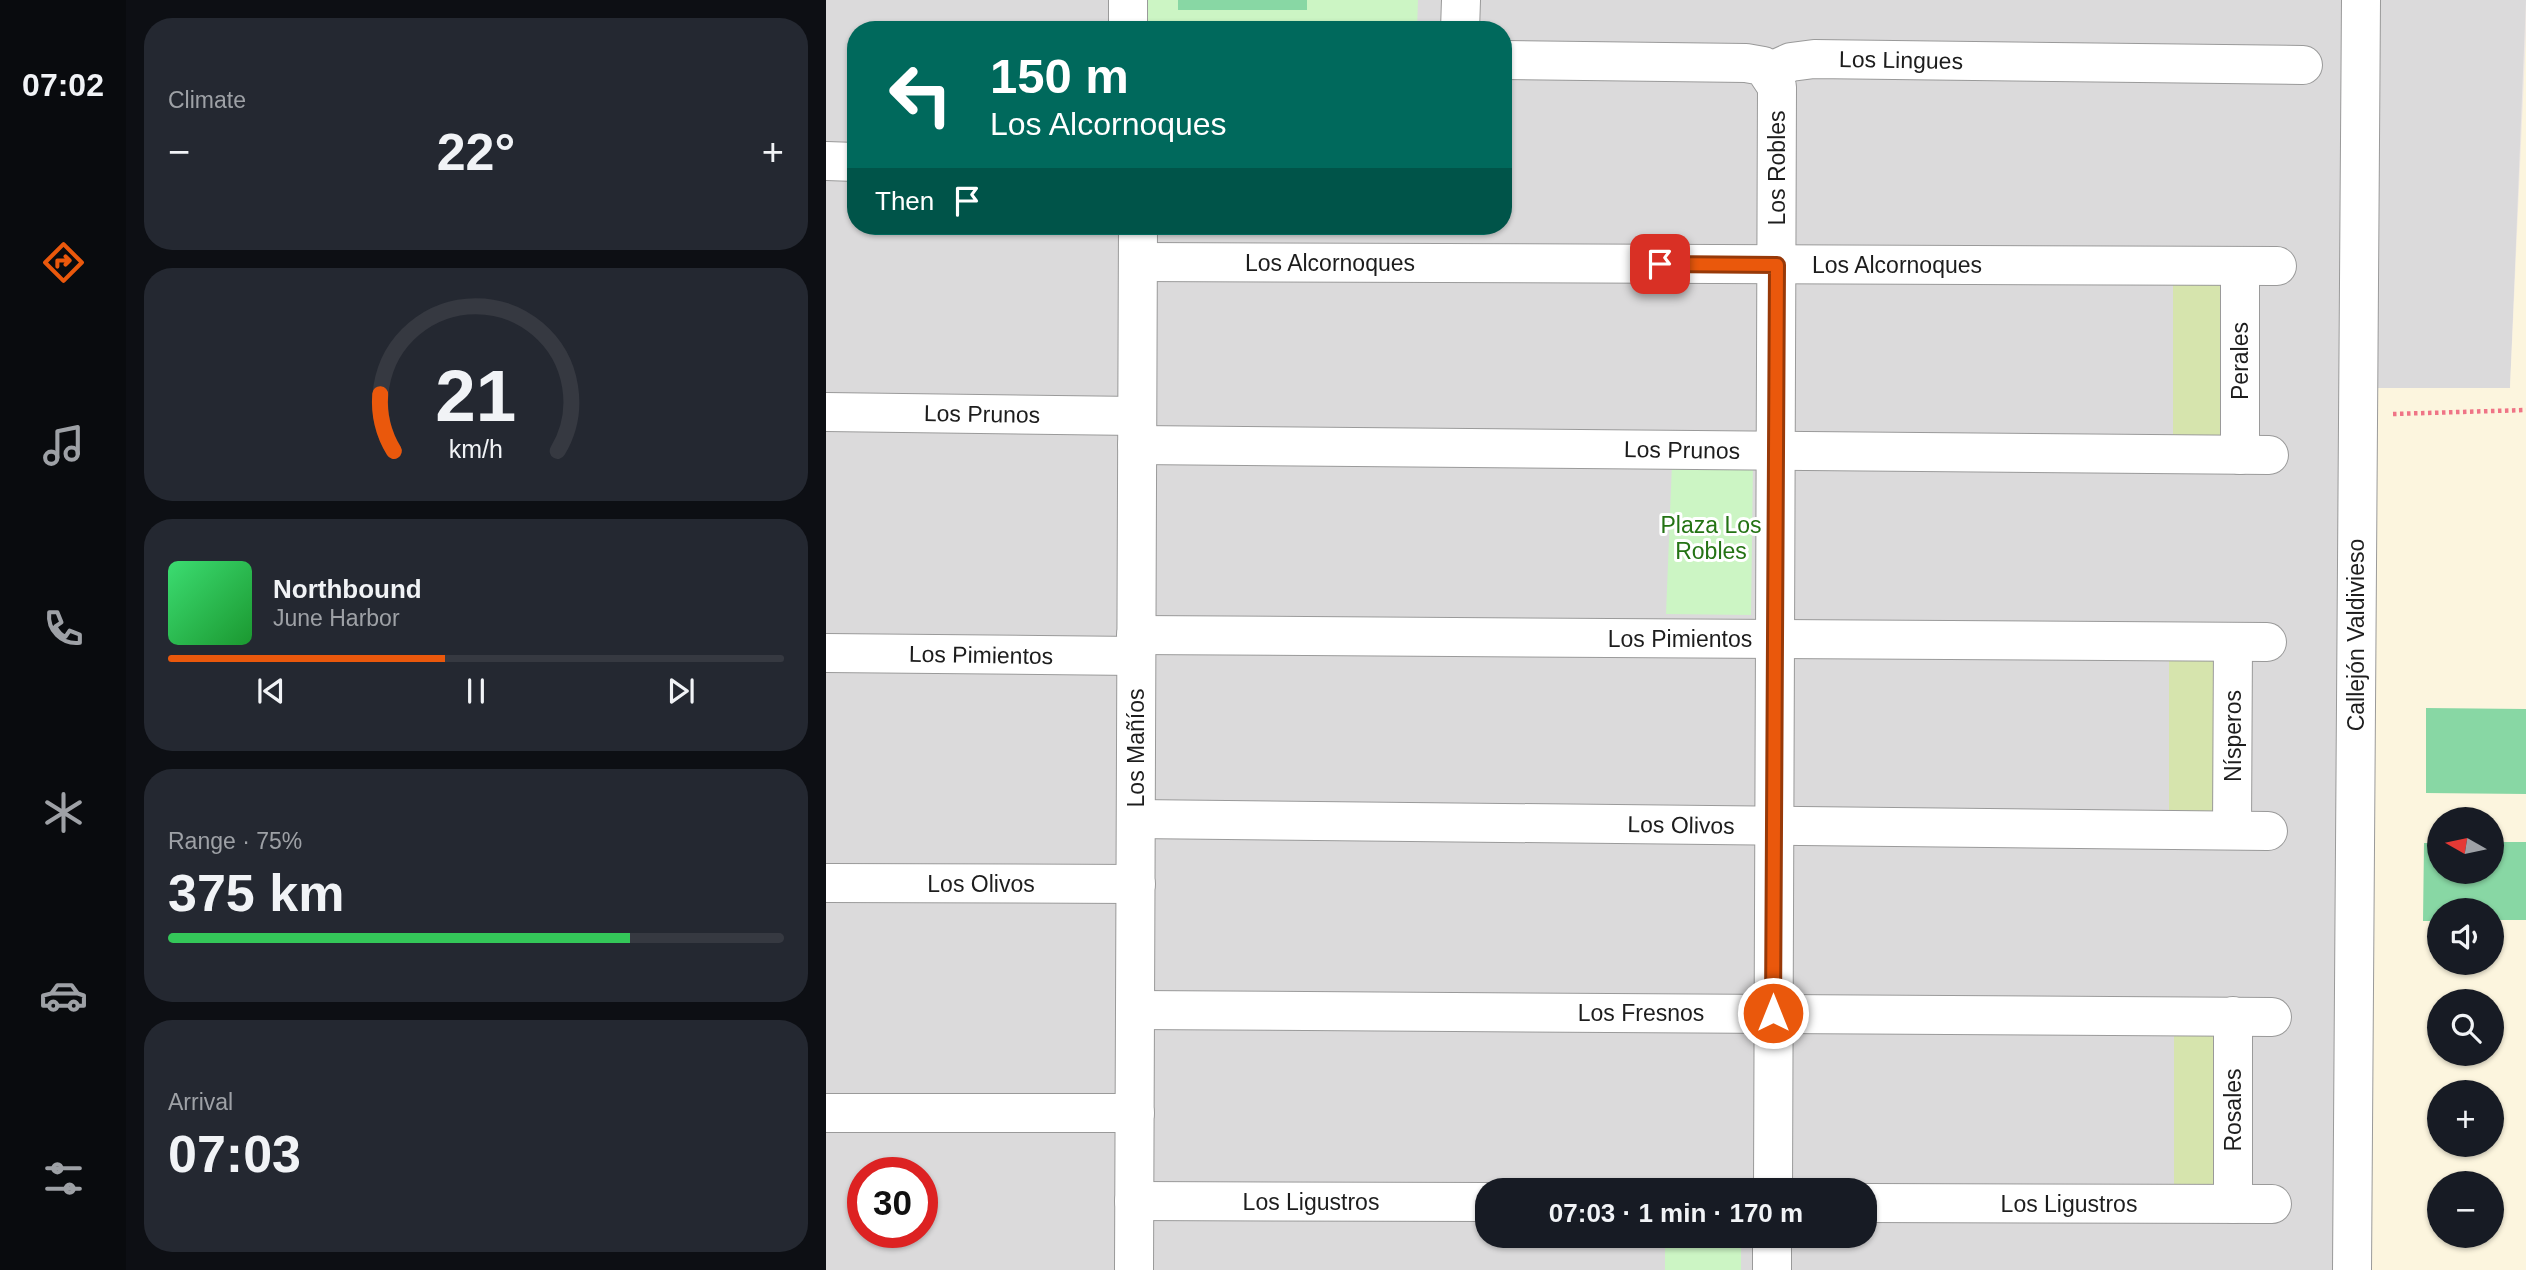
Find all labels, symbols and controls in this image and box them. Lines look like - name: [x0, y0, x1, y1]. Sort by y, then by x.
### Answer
- street label: Los Lingues: [1839, 46, 1963, 74]
- icon: left: [875, 49, 966, 140]
- text: 150 m: [990, 49, 1129, 103]
- text: 07:02: [22, 67, 104, 103]
- text: Climate: [168, 87, 246, 113]
- text: Los Alcornoques: [990, 106, 1227, 142]
- street label: Los Robles: [1764, 110, 1790, 226]
- text: 22°: [437, 123, 515, 181]
- text: −: [168, 131, 190, 173]
- text: +: [762, 131, 784, 173]
- icon: arrive: [948, 182, 986, 220]
- text: Then: [875, 186, 934, 216]
- pin: [1630, 234, 1690, 294]
- icon: directions: [39, 238, 88, 287]
- icon: arrive: [1641, 245, 1679, 283]
- street label: Los Alcornoques: [1245, 250, 1415, 276]
- street label: Los Alcornoques: [1812, 252, 1982, 278]
- street label: Perales: [2227, 322, 2253, 400]
- text: 21: [436, 355, 516, 436]
- street label: Los Prunos: [924, 400, 1040, 428]
- icon: music: [39, 421, 88, 470]
- text: km/h: [449, 434, 503, 462]
- street label: Los Prunos: [1624, 436, 1740, 464]
- park label: Plaza Los Robles: [1660, 512, 1762, 564]
- street label: Callejón Valdivieso: [2343, 539, 2369, 731]
- text: Northbound: [273, 574, 422, 604]
- icon: phone: [39, 604, 88, 653]
- text: June Harbor: [273, 605, 400, 631]
- street label: Los Pimientos: [1608, 626, 1752, 652]
- street label: Los Pimientos: [909, 641, 1053, 669]
- icon: previous: [252, 672, 290, 710]
- icon: pause: [457, 672, 495, 710]
- icon: next: [662, 672, 700, 710]
- street label: Los Mañíos: [1123, 689, 1149, 807]
- street label: Nísperos: [2220, 690, 2246, 782]
- icon: climate: [39, 788, 88, 837]
- north arrow: [2427, 807, 2504, 884]
- map controls: [2427, 807, 2504, 1248]
- street label: Los Olivos: [1627, 811, 1735, 839]
- text: Range · 75%: [168, 828, 302, 854]
- text: 375 km: [168, 864, 344, 922]
- street label: Los Olivos: [927, 871, 1035, 897]
- button: sound: [2427, 898, 2504, 975]
- icon: car: [39, 971, 88, 1020]
- position arrow: [1736, 976, 1810, 1050]
- button: search: [2427, 989, 2504, 1066]
- street label: Los Fresnos: [1578, 1000, 1704, 1026]
- street label: Rosales: [2220, 1068, 2246, 1152]
- button: +: [2427, 1080, 2504, 1157]
- text: Arrival: [168, 1089, 233, 1115]
- text: 07:03: [168, 1125, 301, 1183]
- icon: filters: [39, 1154, 88, 1203]
- speed limit sign: 30: [847, 1157, 938, 1248]
- button: −: [2427, 1171, 2504, 1248]
- street label: Los Ligustros: [1243, 1189, 1379, 1215]
- street label: Los Ligustros: [2001, 1191, 2137, 1217]
- text: 07:03 · 1 min · 170 m: [1549, 1198, 1803, 1228]

